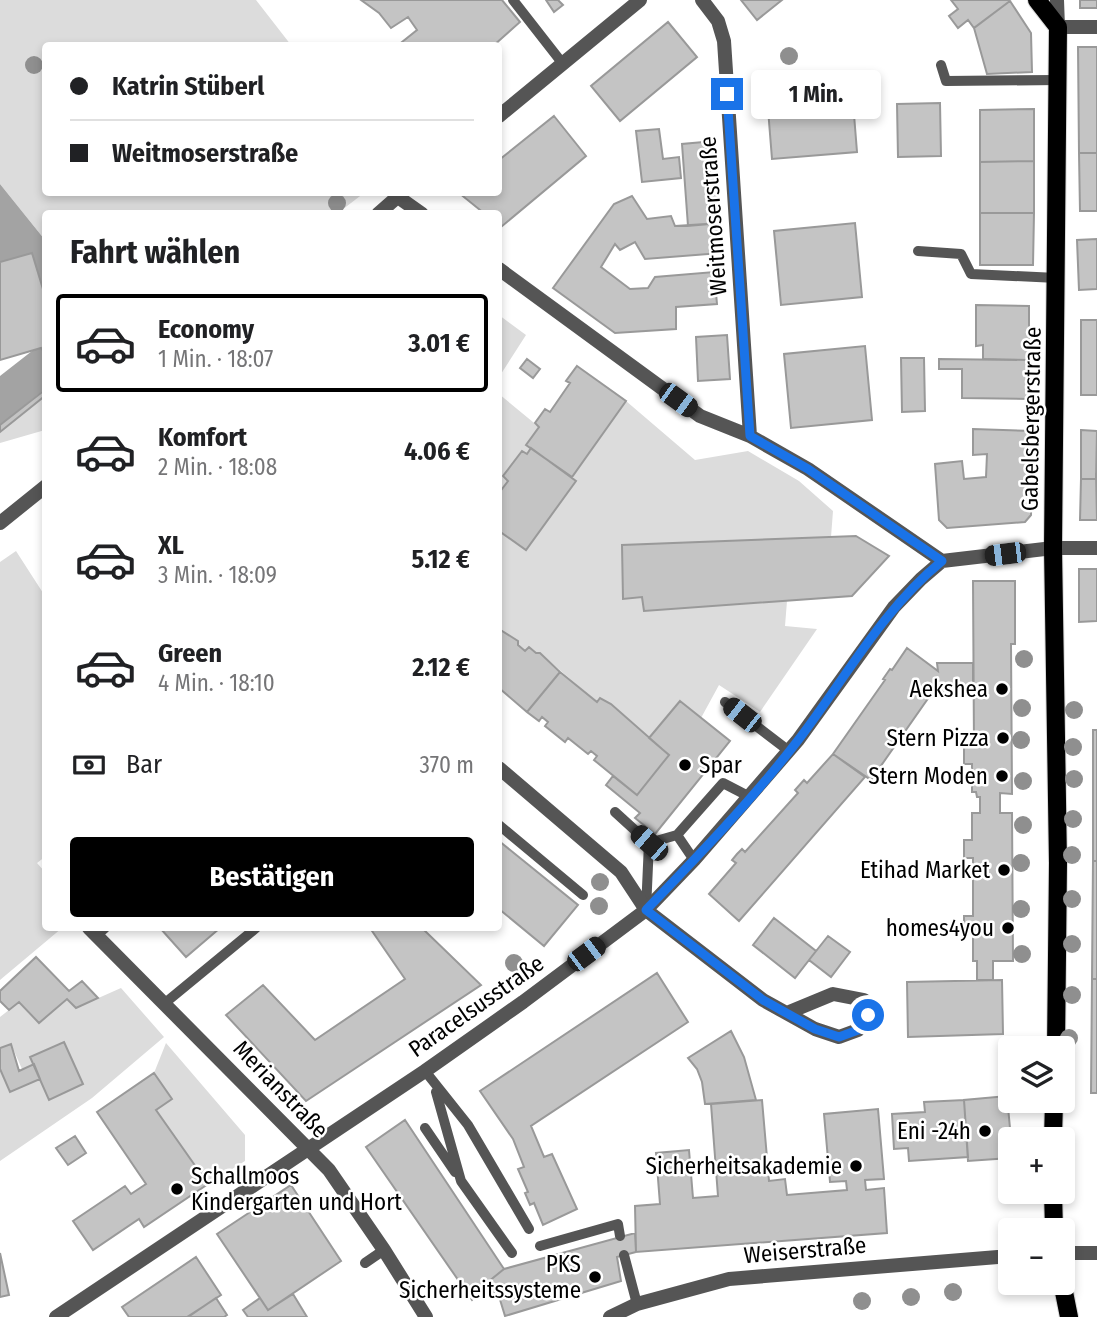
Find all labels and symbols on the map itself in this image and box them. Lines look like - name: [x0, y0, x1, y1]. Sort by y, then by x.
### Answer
- callout: 1 Min.: [752, 70, 881, 119]
- route end: [711, 78, 743, 110]
- street label: Weitmoserstraße: [693, 135, 733, 297]
- street label: Gabelsbergerstraße: [1015, 327, 1047, 511]
- car: [655, 379, 702, 421]
- car: [983, 541, 1028, 567]
- place label: Aekshea: [910, 675, 988, 703]
- marker: Aekshea: [994, 681, 1010, 697]
- car: [719, 694, 766, 736]
- place label: Stern Pizza: [887, 724, 989, 752]
- marker: Stern Pizza: [995, 730, 1011, 746]
- place label: Spar: [699, 751, 742, 779]
- marker: Spar: [677, 757, 693, 773]
- place label: Stern Moden: [868, 762, 988, 790]
- marker: Stern Moden: [994, 768, 1010, 784]
- car: [627, 821, 672, 865]
- place label: Etihad Market: [860, 856, 990, 884]
- marker: Etihad Market: [996, 862, 1012, 878]
- place label: homes4you: [886, 914, 994, 942]
- marker: homes4you: [1000, 920, 1016, 936]
- car: [563, 933, 610, 975]
- street label: Paracelsusstraße: [403, 949, 549, 1063]
- route start: [852, 999, 884, 1031]
- street label: Merianstraße: [228, 1034, 334, 1144]
- place label: Eni -24h: [897, 1117, 971, 1145]
- marker: Eni -24h: [977, 1123, 993, 1139]
- place label: Sicherheitsakademie: [646, 1152, 842, 1180]
- marker: Sicherheitsakademie: [848, 1158, 864, 1174]
- place label: Schallmoos Kindergarten und Hort: [191, 1162, 402, 1216]
- marker: Schallmoos Kindergarten und Hort: [169, 1181, 185, 1197]
- street label: Weiserstraße: [743, 1231, 867, 1269]
- place label: PKS Sicherheitssysteme: [399, 1250, 581, 1304]
- marker: PKS Sicherheitssysteme: [587, 1269, 603, 1285]

